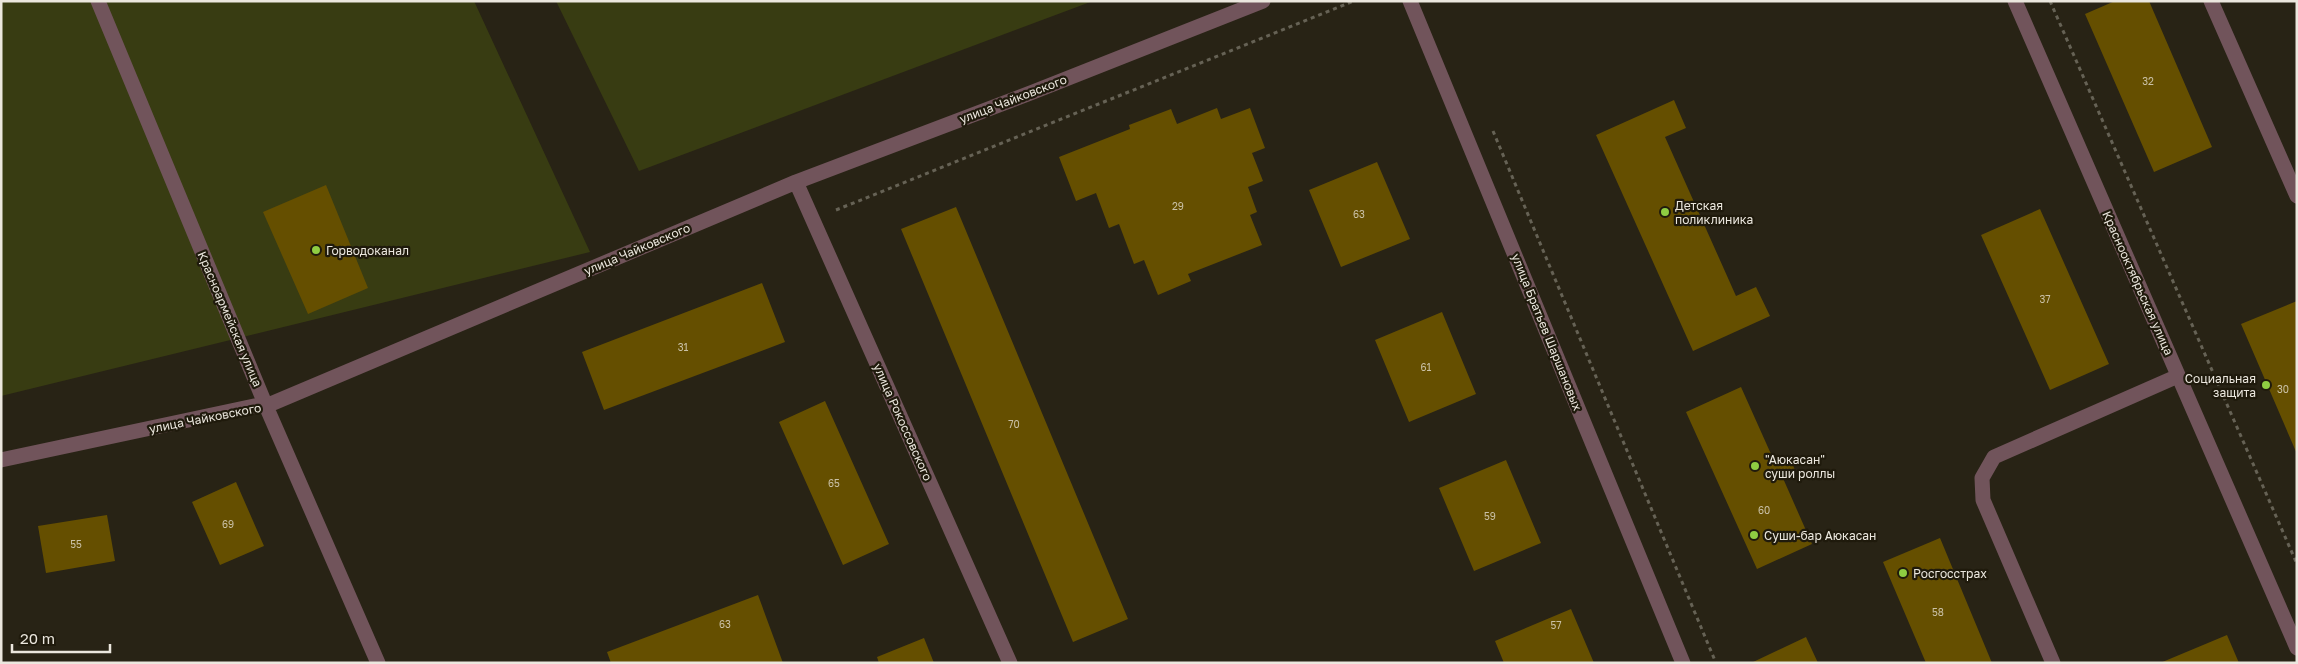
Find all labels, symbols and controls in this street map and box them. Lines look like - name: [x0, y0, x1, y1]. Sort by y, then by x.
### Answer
- street label: улица Чайковского: [957, 72, 1069, 126]
- house number: 32: [2142, 75, 2154, 87]
- place label: Детская поликлиника: [1675, 198, 1753, 227]
- house number: 29: [1172, 200, 1184, 212]
- marker: Детская поликлиника: [1659, 206, 1671, 218]
- house number: 63: [1353, 208, 1365, 220]
- street label: Краснооктябрьская улица: [2099, 209, 2177, 357]
- street label: улица Чайковского: [582, 220, 692, 278]
- place label: Горводоканал: [326, 243, 409, 258]
- marker: Горводоканал: [310, 244, 322, 256]
- street label: Красноармейская улица: [195, 249, 265, 389]
- street label: улица Братьев Шаршановых: [1509, 251, 1586, 413]
- house number: 37: [2039, 293, 2051, 305]
- house number: 31: [678, 341, 688, 353]
- street label: улица Рокоссовского: [870, 361, 936, 483]
- house number: 61: [1421, 361, 1432, 373]
- place label: Социальная защита: [2185, 371, 2256, 400]
- marker: Социальная защита: [2260, 379, 2272, 391]
- house number: 30: [2277, 383, 2289, 395]
- street label: улица Чайковского: [148, 400, 262, 436]
- house number: 70: [1008, 418, 1020, 430]
- place label: "Аюкасан" суши роллы: [1765, 452, 1835, 481]
- marker: "Аюкасан" суши роллы: [1749, 460, 1761, 472]
- house number: 65: [828, 477, 840, 489]
- house number: 60: [1758, 504, 1770, 516]
- house number: 59: [1484, 510, 1496, 522]
- house number: 69: [222, 518, 234, 530]
- place label: Суши-бар Аюкасан: [1764, 528, 1876, 543]
- marker: Суши-бар Аюкасан: [1748, 529, 1760, 541]
- house number: 55: [70, 538, 82, 550]
- place label: Росгосстрах: [1913, 566, 1987, 581]
- marker: Росгосстрах: [1897, 567, 1909, 579]
- house number: 58: [1932, 606, 1944, 618]
- house number: 63: [719, 618, 731, 630]
- house number: 57: [1550, 619, 1562, 631]
- scale bar: [12, 622, 110, 654]
- text: 20 m: [20, 629, 55, 647]

